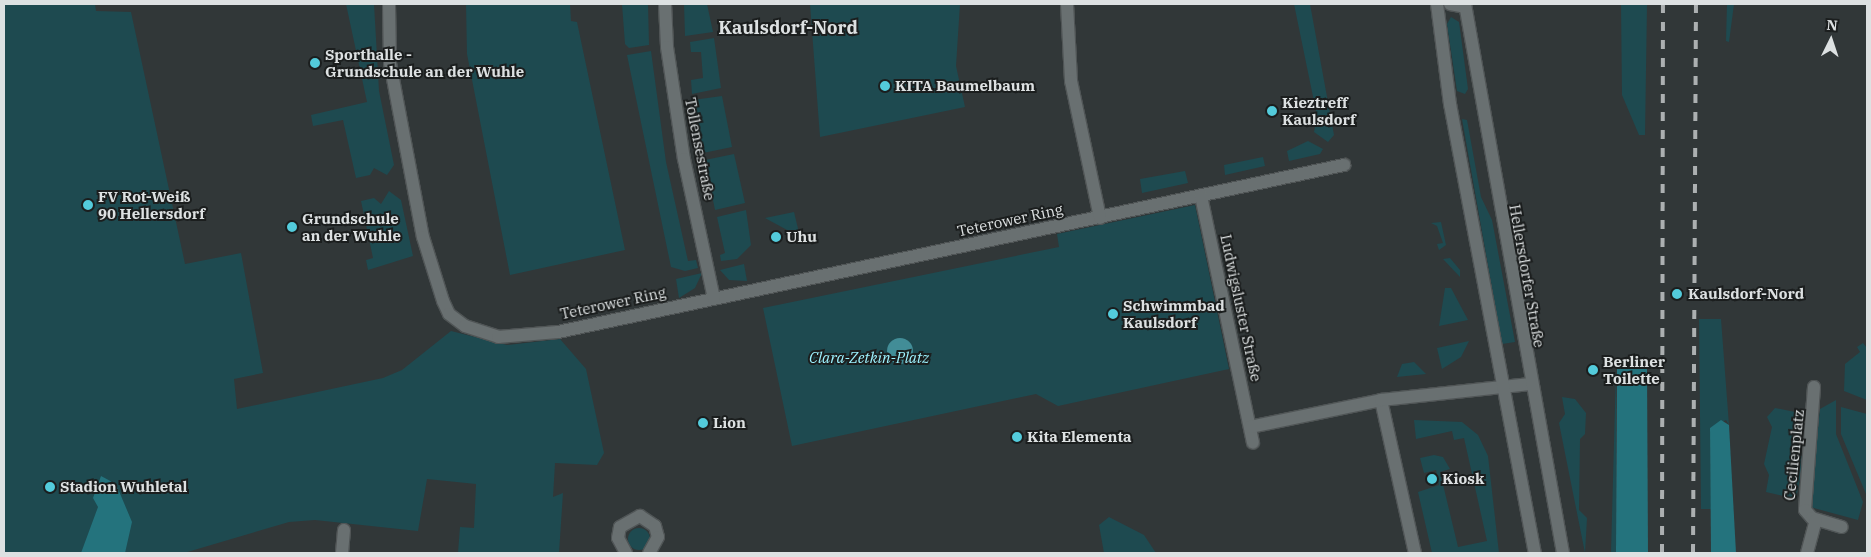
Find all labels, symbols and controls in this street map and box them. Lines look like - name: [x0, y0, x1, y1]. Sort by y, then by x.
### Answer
- north arrow: [1806, 15, 1856, 65]
- text: N: [1826, 16, 1838, 34]
- district label: Kaulsdorf-Nord: [718, 17, 858, 39]
- place label: Sporthalle - Grundschule an der Wuhle: [325, 45, 524, 80]
- marker: Sporthalle - Grundschule an der Wuhle: [309, 57, 321, 69]
- place label: KITA Baumelbaum: [895, 77, 1035, 95]
- marker: KITA Baumelbaum: [879, 80, 891, 92]
- place label: Kieztreff Kaulsdorf: [1282, 93, 1356, 128]
- street label: Tollensestraße: [681, 96, 719, 202]
- marker: Kieztreff Kaulsdorf: [1266, 105, 1278, 117]
- place label: FV Rot-Weiß 90 Hellersdorf: [98, 187, 205, 222]
- marker: FV Rot-Weiß 90 Hellersdorf: [82, 199, 94, 211]
- street label: Teterower Ring: [955, 200, 1065, 240]
- street label: Hellersdorfer Straße: [1506, 203, 1548, 349]
- place label: Grundschule an der Wuhle: [302, 209, 401, 244]
- marker: Grundschule an der Wuhle: [286, 221, 298, 233]
- place label: Uhu: [786, 228, 817, 246]
- marker: Uhu: [770, 231, 782, 243]
- street label: Ludwigsluster Straße: [1217, 233, 1265, 383]
- street label: Teterower Ring: [558, 283, 668, 323]
- place label: Kaulsdorf-Nord: [1688, 285, 1804, 303]
- marker: Kaulsdorf-Nord: [1670, 287, 1684, 301]
- place label: Schwimmbad Kaulsdorf: [1123, 296, 1225, 331]
- marker: Schwimmbad Kaulsdorf: [1107, 308, 1119, 320]
- park label: Clara-Zetkin-Platz: [809, 349, 929, 367]
- place label: Berliner Toilette: [1603, 352, 1665, 387]
- marker: Berliner Toilette: [1587, 364, 1599, 376]
- street label: Cecilienplatz: [1780, 409, 1808, 501]
- place label: Lion: [713, 414, 746, 432]
- marker: Lion: [697, 417, 709, 429]
- place label: Kita Elementa: [1027, 428, 1132, 446]
- marker: Kita Elementa: [1011, 431, 1023, 443]
- place label: Kiosk: [1442, 470, 1484, 488]
- marker: Kiosk: [1426, 473, 1438, 485]
- place label: Stadion Wuhletal: [60, 478, 187, 496]
- marker: Stadion Wuhletal: [44, 481, 56, 493]

